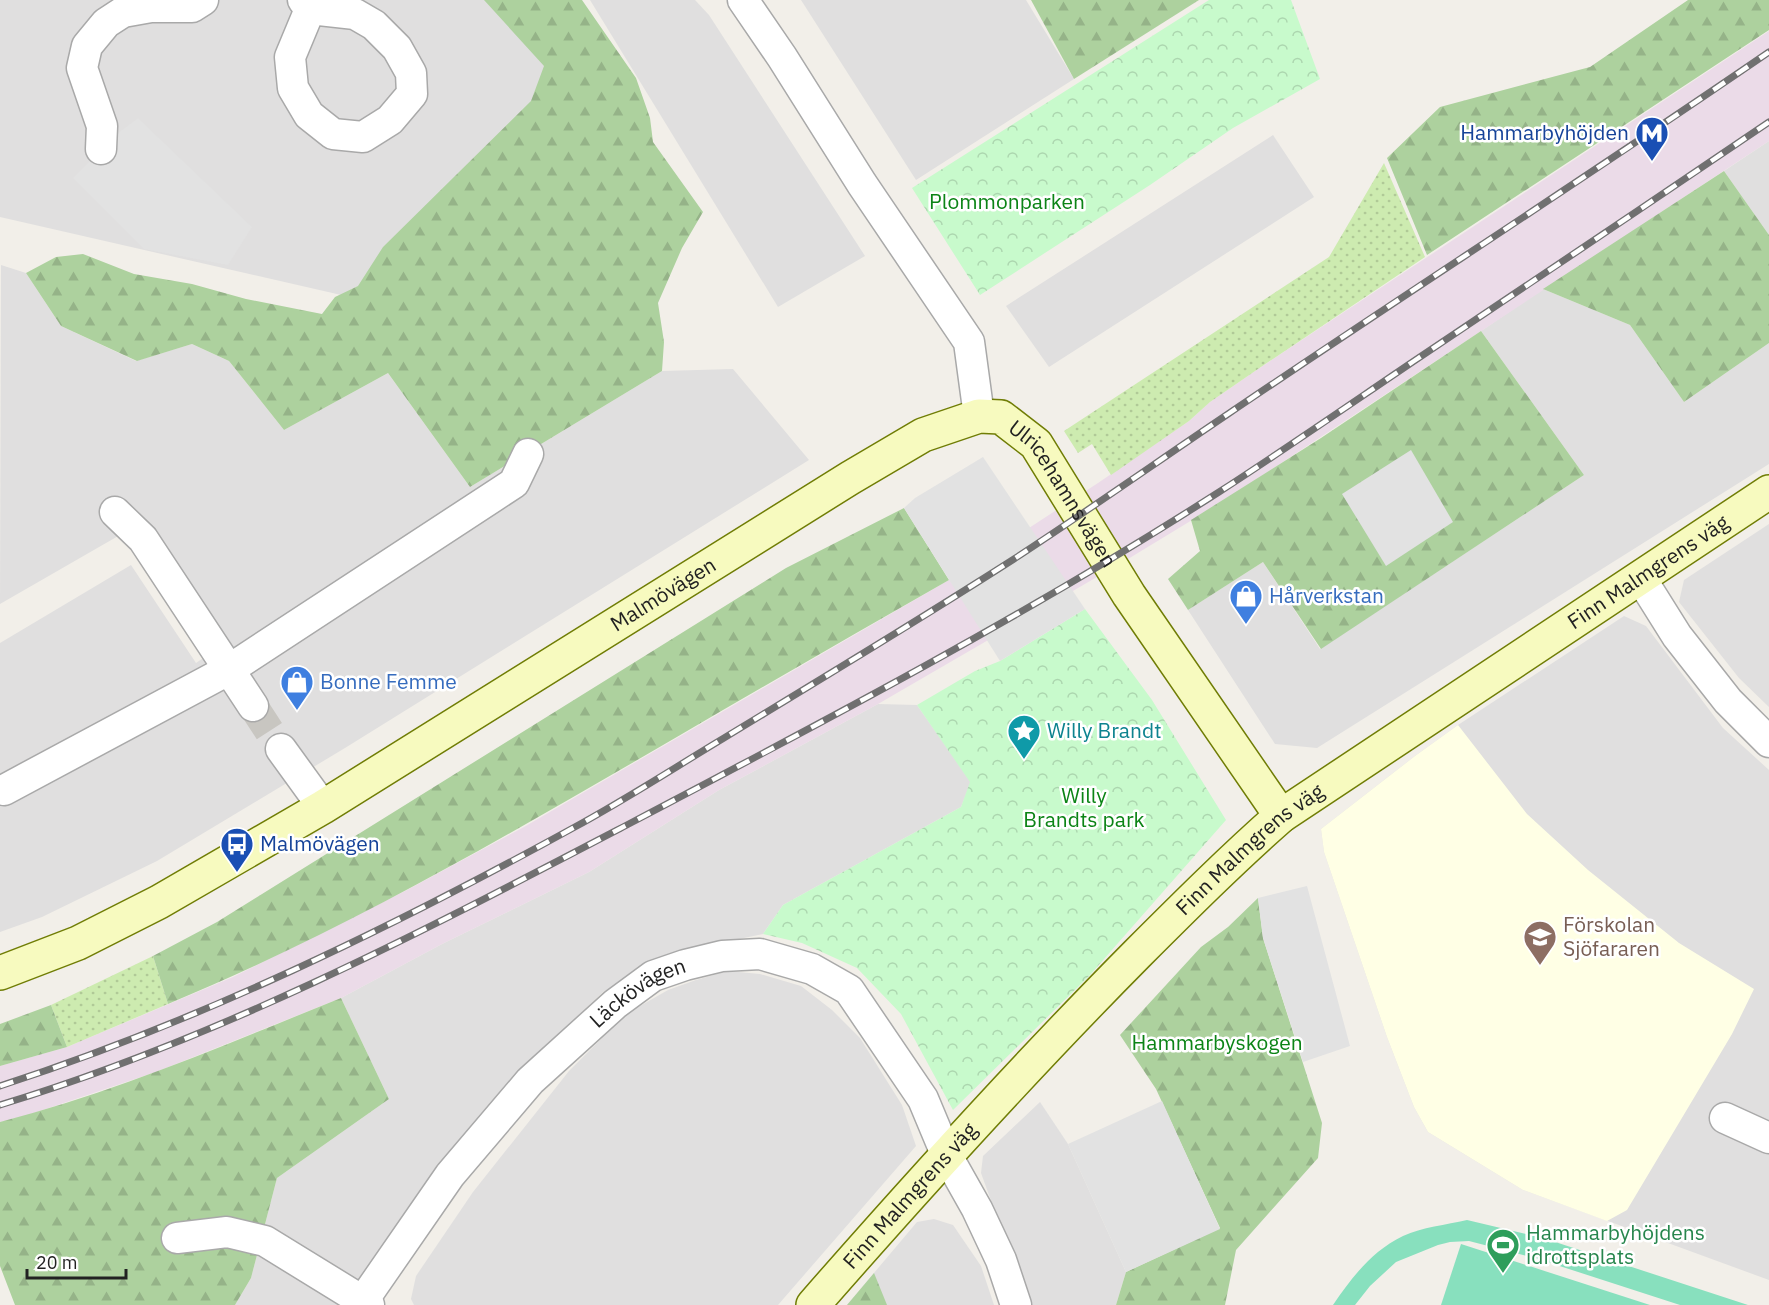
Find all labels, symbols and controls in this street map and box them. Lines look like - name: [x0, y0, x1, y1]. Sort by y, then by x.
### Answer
- metro station icon: Hammarbyhöjden: [1634, 115, 1670, 162]
- place label: Hammarbyhöjden: [1460, 118, 1629, 146]
- park label: Plommonparken: [929, 187, 1085, 215]
- street label: Ulricehamnsvägen: [1003, 413, 1124, 572]
- street label: Finn Malmgrens väg: [1562, 508, 1734, 635]
- street label: Malmövägen: [605, 550, 721, 637]
- shop icon: Hårverkstan: [1228, 578, 1264, 625]
- place label: Hårverkstan: [1269, 581, 1384, 609]
- shop icon: Bonne Femme: [279, 664, 315, 711]
- place label: Bonne Femme: [320, 667, 457, 695]
- place icon: Willy Brandt: [1006, 713, 1042, 760]
- place label: Willy Brandt: [1047, 716, 1162, 744]
- street label: Finn Malmgrens väg: [1169, 777, 1329, 921]
- park label: Willy Brandts park: [1023, 781, 1145, 833]
- bus stop icon: Malmövägen: [219, 826, 255, 873]
- place label: Malmövägen: [260, 829, 380, 857]
- place label: Förskolan Sjöfararen: [1563, 910, 1660, 962]
- school or university icon: Förskolan Sjöfararen: [1522, 919, 1558, 966]
- street label: Läckövägen: [583, 951, 689, 1033]
- park label: Hammarbyskogen: [1131, 1028, 1303, 1056]
- street label: Finn Malmgrens väg: [836, 1116, 983, 1275]
- place label: Hammarbyhöjdens idrottsplats: [1526, 1218, 1705, 1270]
- sports icon: Hammarbyhöjdens idrottsplats: [1485, 1227, 1521, 1274]
- scale bar: [27, 1242, 126, 1280]
- text: 20 m: [36, 1251, 78, 1274]

